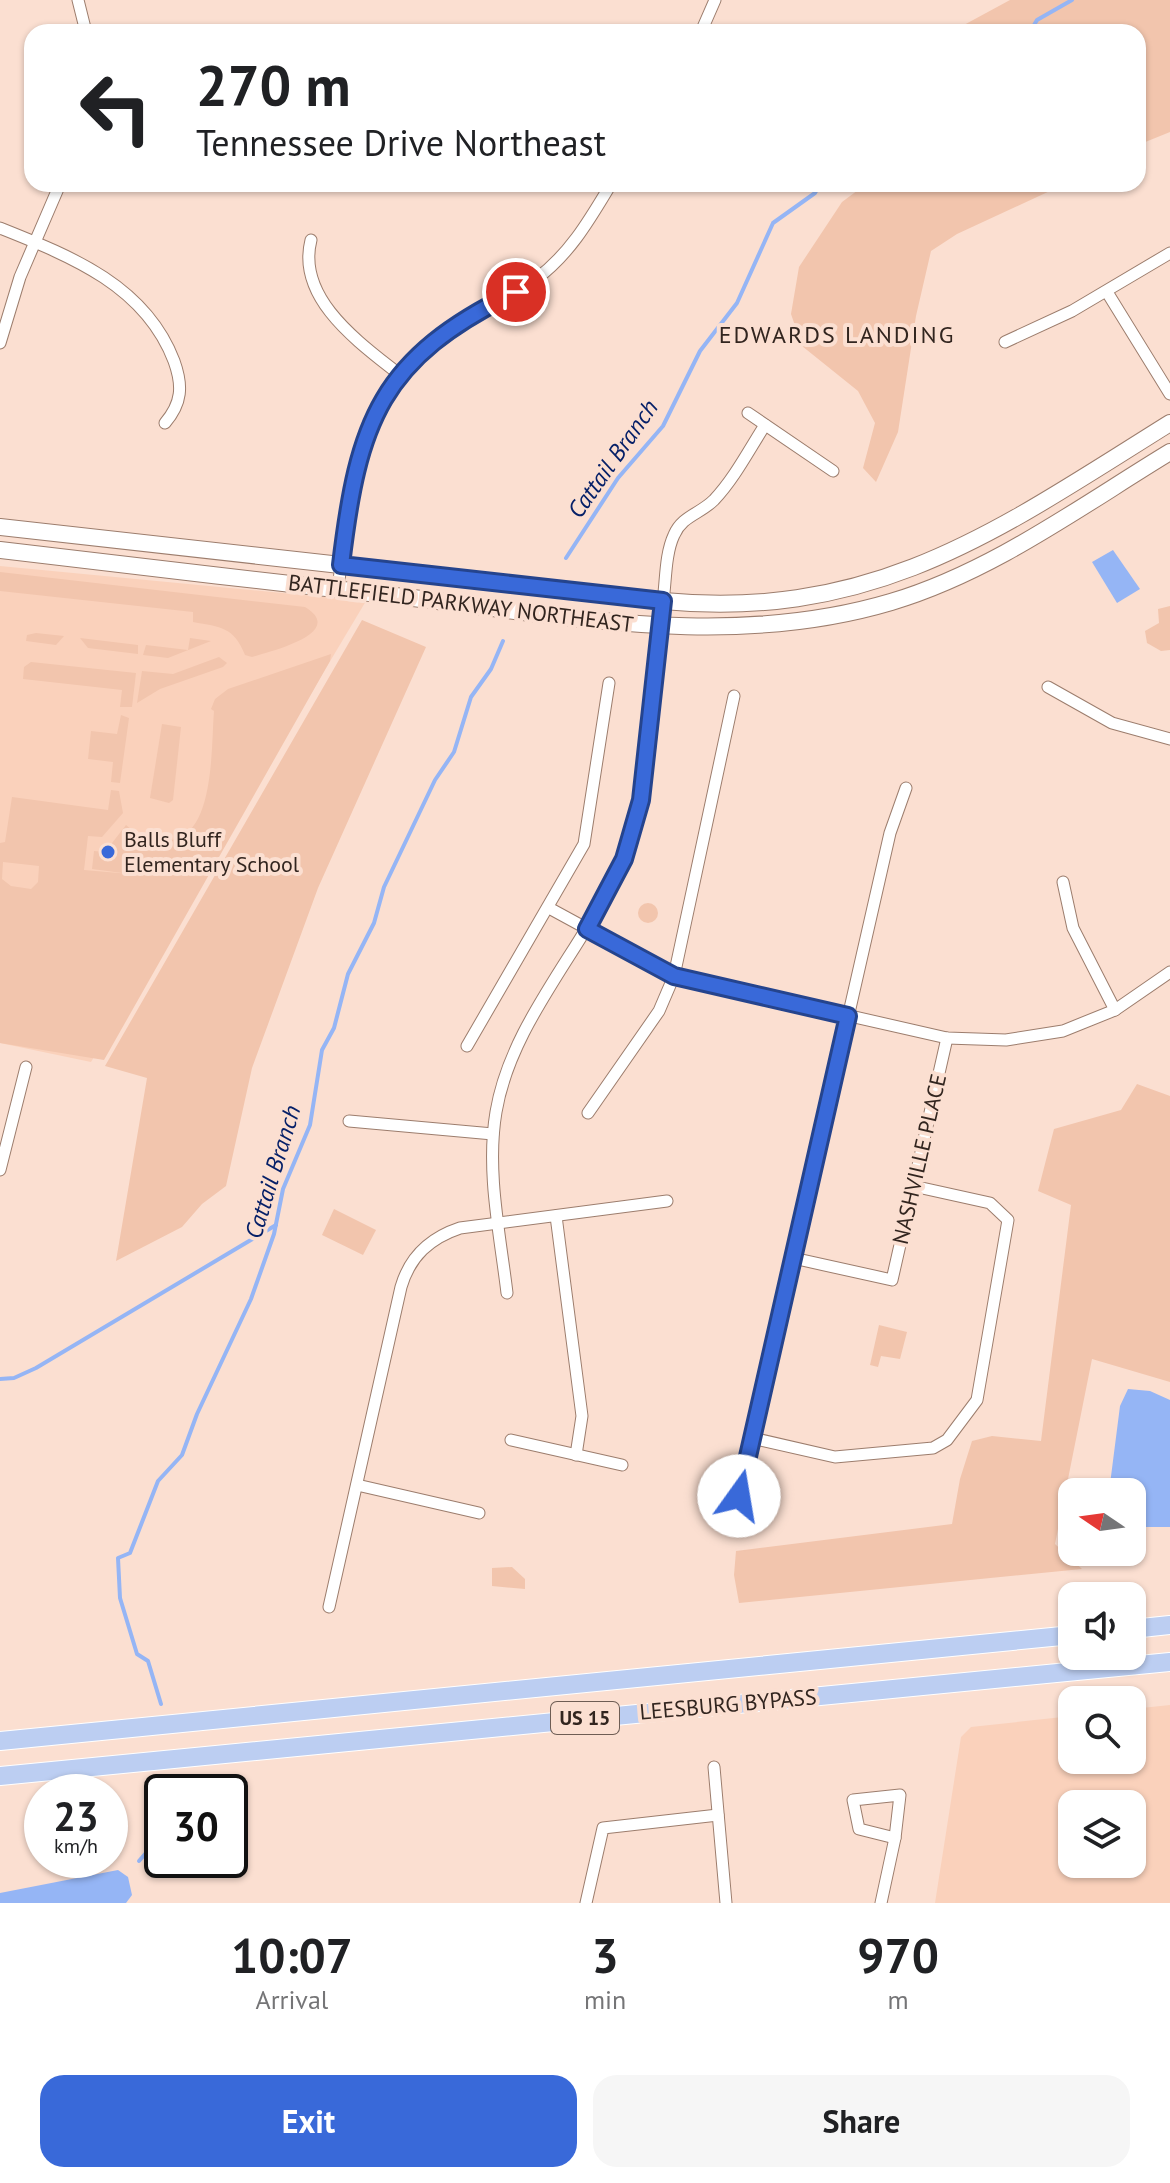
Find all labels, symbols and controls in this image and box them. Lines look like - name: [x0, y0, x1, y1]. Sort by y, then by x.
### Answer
- text: 270 m: [196, 49, 351, 121]
- icon: left: [64, 56, 168, 160]
- text: Tennessee Drive Northeast: [196, 119, 606, 166]
- pin: [482, 258, 550, 326]
- icon: arrive: [494, 270, 538, 314]
- district label: EDWARDS LANDING: [719, 319, 955, 350]
- water label: Cattail Branch: [560, 393, 665, 524]
- street label: BATTLEFIELD PARKWAY NORTHEAST: [287, 568, 635, 638]
- place label: Balls Bluff Elementary School: [124, 825, 300, 878]
- marker: Balls Bluff Elementary School: [99, 843, 117, 861]
- street label: NASHVILLE PLACE: [886, 1071, 952, 1247]
- water label: Cattail Branch: [238, 1101, 307, 1242]
- position arrow: [697, 1454, 781, 1538]
- north arrow: [1058, 1478, 1146, 1566]
- map controls: [1058, 1478, 1146, 1878]
- button: sound: [1058, 1582, 1146, 1670]
- street label: LEESBURG BYPASS: [638, 1682, 818, 1726]
- button: search: [1058, 1686, 1146, 1774]
- road number: US 15: [551, 1702, 619, 1734]
- speed limit sign: 30: [144, 1774, 248, 1878]
- text: 23: [53, 1790, 99, 1842]
- button: layers: [1058, 1790, 1146, 1878]
- text: km/h: [54, 1833, 98, 1859]
- text: 10:07: [231, 1924, 353, 1986]
- text: 3: [591, 1924, 619, 1986]
- text: 970: [857, 1924, 939, 1986]
- text: Arrival: [256, 1983, 328, 2016]
- text: min: [584, 1983, 626, 2016]
- text: m: [888, 1983, 909, 2016]
- button: Exit: [40, 2075, 577, 2167]
- button: Share: [593, 2075, 1130, 2167]

